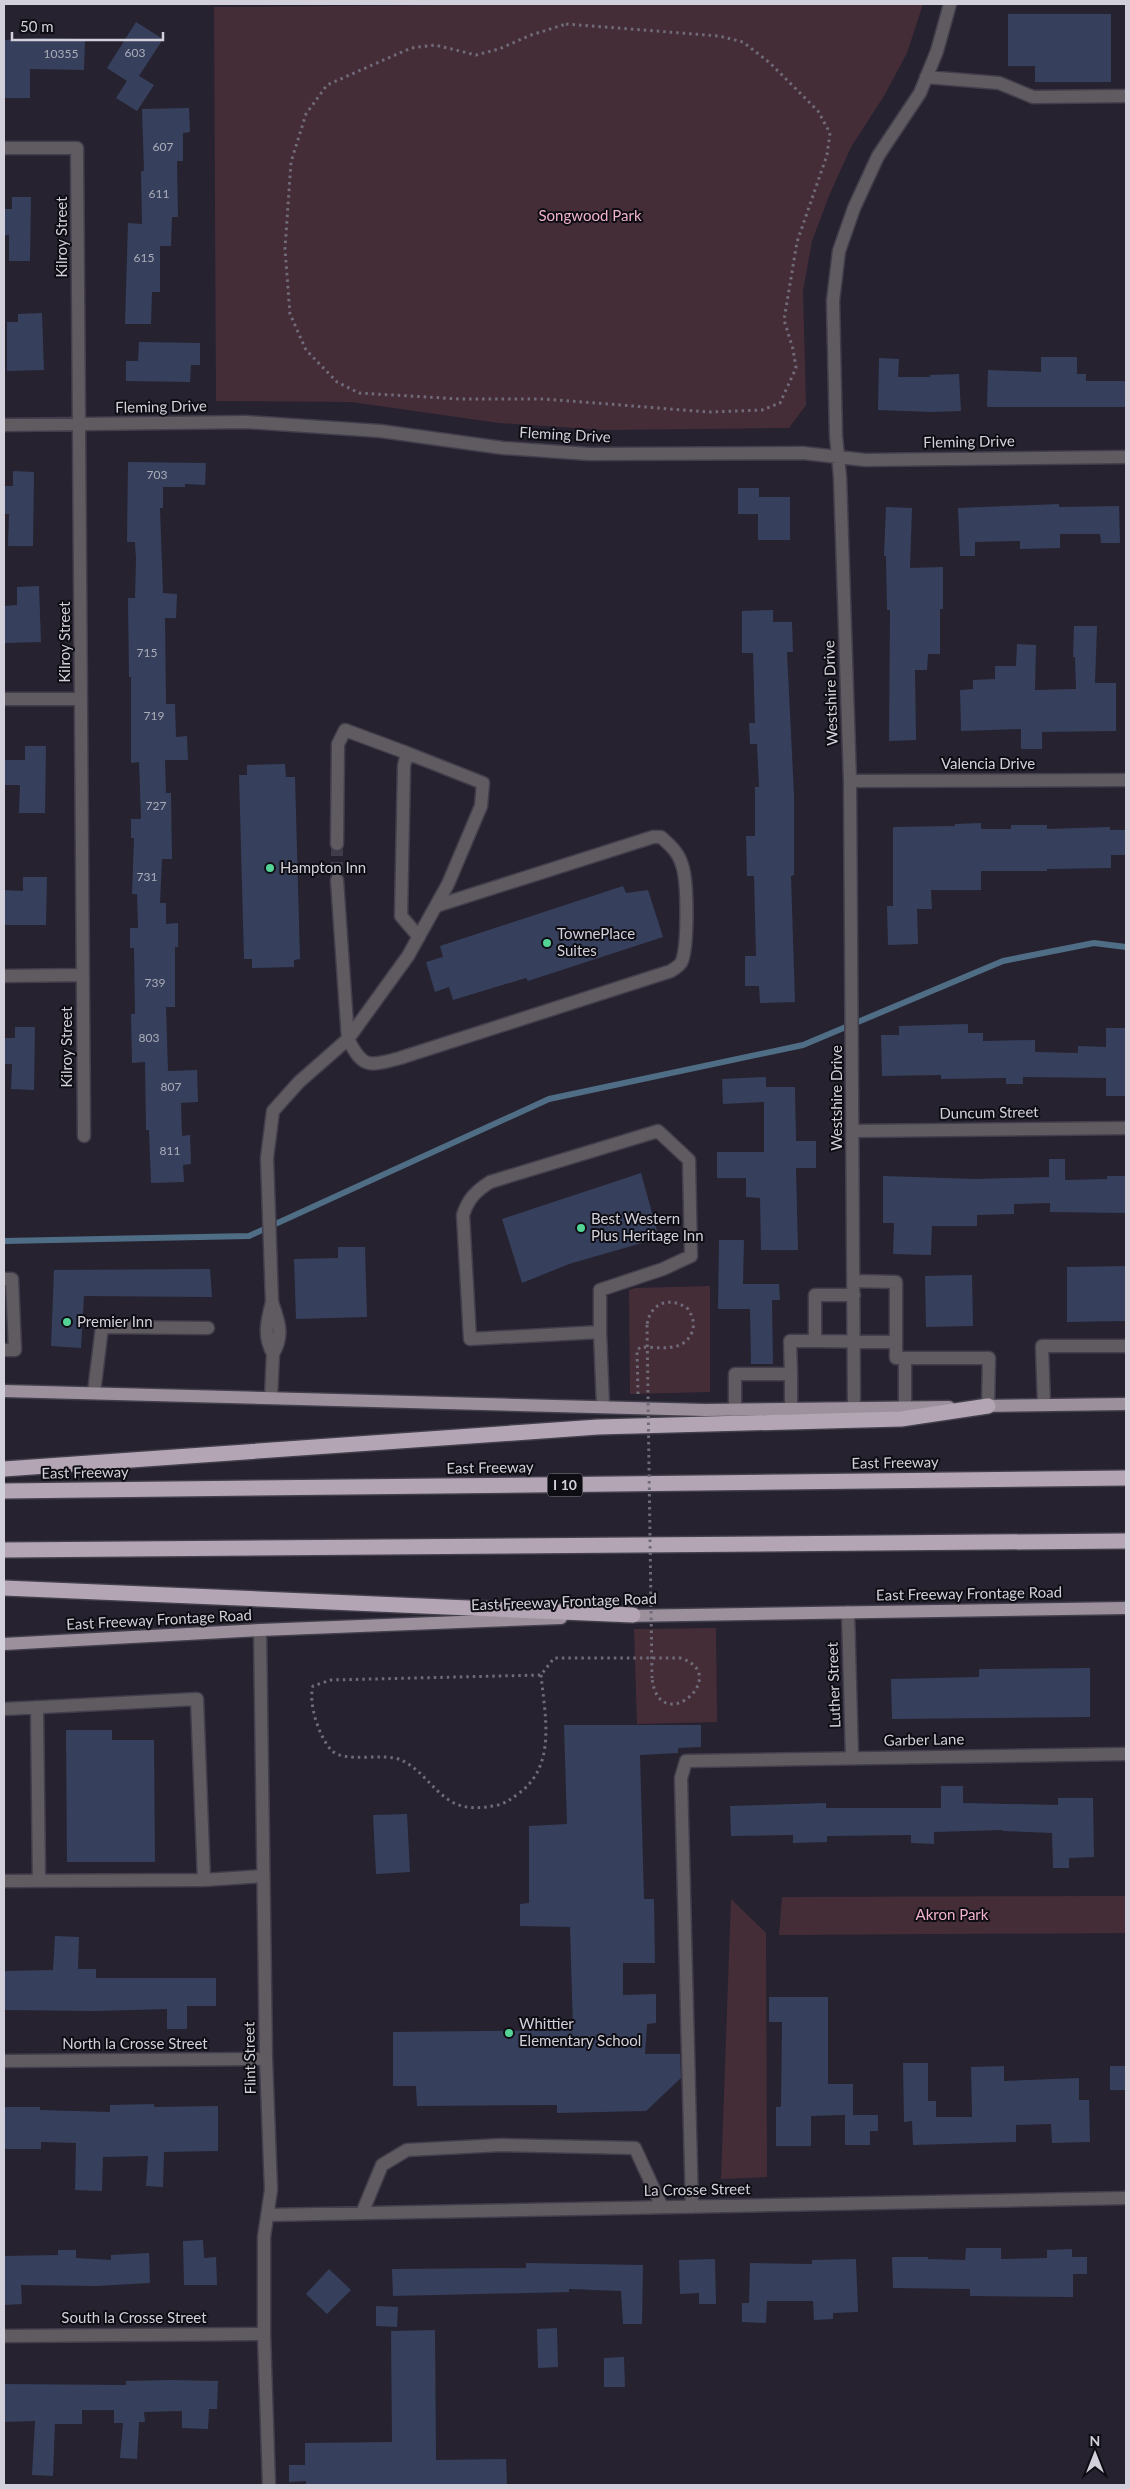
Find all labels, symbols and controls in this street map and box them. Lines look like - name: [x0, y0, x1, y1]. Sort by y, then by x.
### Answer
- scale bar: [12, 10, 164, 42]
- text: 50 m: [20, 17, 54, 35]
- house number: 603: [125, 45, 145, 60]
- house number: 10355: [44, 46, 78, 61]
- house number: 607: [153, 139, 173, 154]
- house number: 611: [149, 186, 169, 201]
- street label: Kilroy Street: [52, 196, 70, 278]
- park label: Songwood Park: [539, 206, 642, 224]
- house number: 615: [134, 250, 154, 265]
- street label: Fleming Drive: [115, 396, 207, 416]
- street label: Fleming Drive: [519, 423, 611, 445]
- street label: Fleming Drive: [923, 431, 1015, 451]
- house number: 703: [147, 467, 167, 482]
- street label: Kilroy Street: [55, 601, 73, 683]
- street label: Westshire Drive: [819, 640, 841, 746]
- house number: 715: [137, 645, 157, 660]
- house number: 719: [144, 708, 164, 723]
- street label: Valencia Drive: [941, 754, 1035, 772]
- house number: 727: [146, 798, 166, 813]
- place label: Hampton Inn: [280, 858, 366, 876]
- marker: Hampton Inn: [264, 862, 276, 874]
- house number: 731: [137, 869, 157, 884]
- place label: TownePlace Suites: [557, 924, 635, 959]
- marker: TownePlace Suites: [541, 937, 553, 949]
- house number: 739: [145, 975, 165, 990]
- street label: Kilroy Street: [57, 1006, 75, 1088]
- house number: 803: [139, 1030, 159, 1045]
- street label: Westshire Drive: [827, 1045, 845, 1151]
- house number: 807: [161, 1079, 181, 1094]
- street label: Duncum Street: [939, 1102, 1039, 1122]
- house number: 811: [160, 1143, 180, 1158]
- place label: Best Western Plus Heritage Inn: [591, 1209, 704, 1244]
- marker: Best Western Plus Heritage Inn: [575, 1222, 587, 1234]
- place label: Premier Inn: [77, 1312, 153, 1330]
- marker: Premier Inn: [61, 1316, 73, 1328]
- street label: East Freeway: [851, 1452, 939, 1472]
- street label: East Freeway: [446, 1457, 534, 1477]
- street label: East Freeway: [41, 1462, 129, 1482]
- road number: I 10: [548, 1474, 582, 1496]
- street label: East Freeway Frontage Road: [876, 1582, 1062, 1604]
- street label: East Freeway Frontage Road: [471, 1589, 657, 1613]
- street label: East Freeway Frontage Road: [66, 1605, 252, 1633]
- street label: Luther Street: [822, 1641, 843, 1728]
- street label: Garber Lane: [884, 1729, 964, 1749]
- park label: Akron Park: [916, 1905, 989, 1923]
- place label: Whittier Elementary School: [519, 2014, 641, 2049]
- street label: Flint Street: [239, 2021, 259, 2094]
- marker: Whittier Elementary School: [503, 2027, 515, 2039]
- street label: North la Crosse Street: [62, 2034, 208, 2052]
- street label: La Crosse Street: [643, 2179, 751, 2199]
- street label: South la Crosse Street: [61, 2308, 207, 2326]
- north arrow: [1070, 2429, 1120, 2479]
- text: N: [1090, 2432, 1100, 2449]

